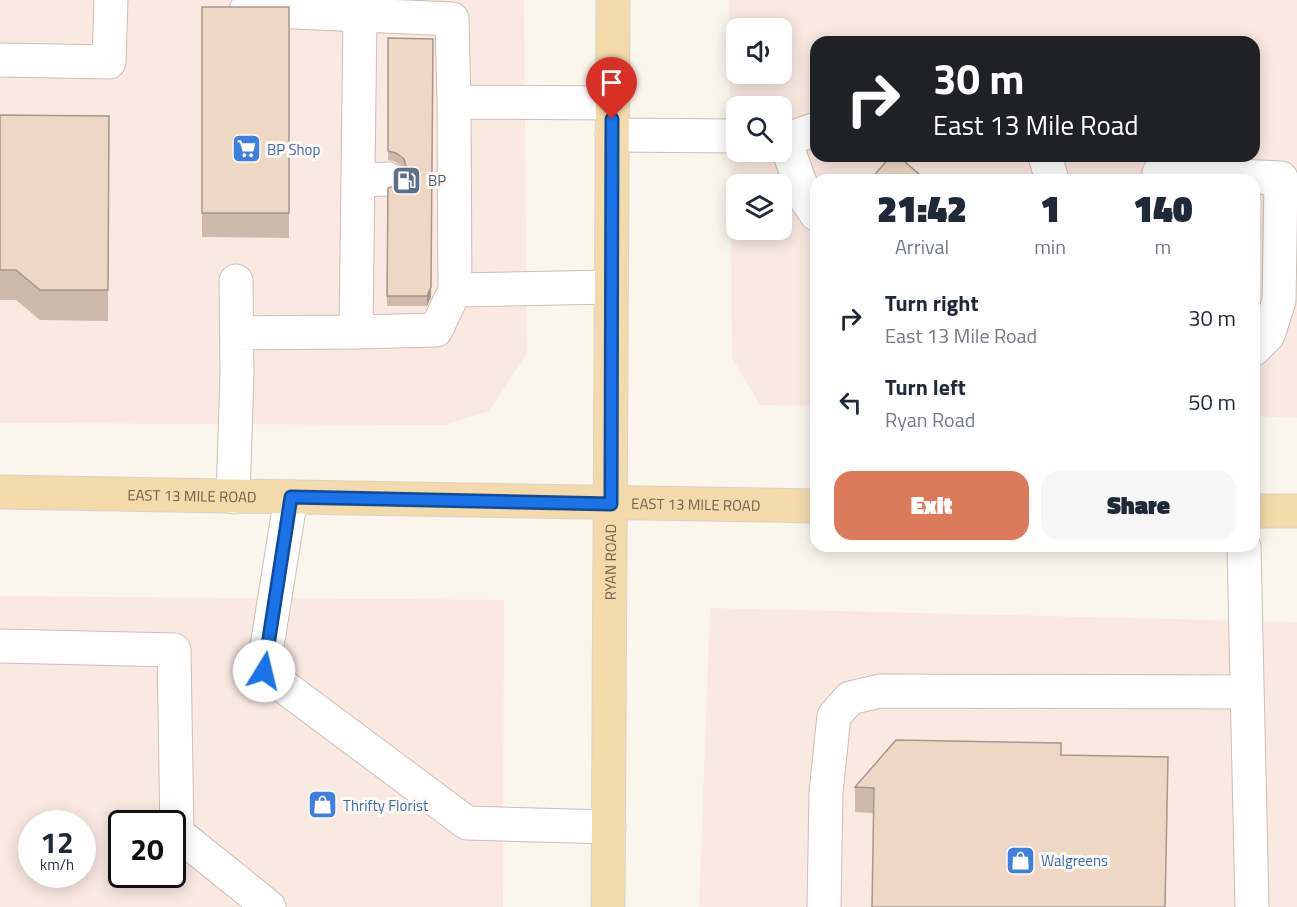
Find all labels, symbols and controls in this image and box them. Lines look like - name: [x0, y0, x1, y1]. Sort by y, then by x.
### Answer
- map controls: [726, 18, 792, 240]
- button: sound: [726, 18, 792, 84]
- text: 30 m: [933, 46, 1025, 110]
- pin: [586, 57, 637, 119]
- icon: right: [834, 60, 912, 138]
- icon: arrive: [595, 66, 628, 99]
- button: search: [726, 96, 792, 162]
- text: East 13 Mile Road: [933, 104, 1138, 145]
- supermarket icon: BP Shop: [230, 133, 262, 165]
- place label: BP Shop: [267, 138, 321, 161]
- fuel station icon: BP: [391, 164, 423, 196]
- place label: BP: [428, 169, 446, 192]
- button: layers: [726, 174, 792, 240]
- text: 21:42: [877, 181, 967, 236]
- text: 1: [1040, 181, 1060, 236]
- text: 140: [1133, 181, 1193, 236]
- text: Arrival: [895, 231, 949, 262]
- text: min: [1034, 231, 1066, 262]
- text: m: [1155, 231, 1171, 262]
- text: Turn right: [885, 286, 979, 320]
- text: 30 m: [1188, 301, 1236, 335]
- icon: right: [834, 302, 867, 335]
- text: East 13 Mile Road: [885, 320, 1037, 351]
- text: Turn left: [885, 370, 966, 404]
- text: 50 m: [1188, 385, 1236, 419]
- icon: left: [834, 386, 867, 419]
- text: Ryan Road: [885, 404, 975, 435]
- button: Exit: [834, 471, 1029, 540]
- button: Share: [1041, 471, 1236, 540]
- street label: EAST 13 MILE ROAD: [127, 483, 257, 508]
- street label: EAST 13 MILE ROAD: [631, 491, 761, 517]
- street label: RYAN ROAD: [598, 524, 622, 600]
- position arrow: [232, 639, 296, 703]
- shop icon: Thrifty Florist: [306, 789, 338, 821]
- place label: Thrifty Florist: [343, 794, 429, 817]
- speed limit sign: 20: [108, 810, 186, 888]
- text: 12: [40, 819, 74, 865]
- shop icon: Walgreens: [1004, 844, 1036, 876]
- place label: Walgreens: [1041, 849, 1108, 872]
- text: km/h: [40, 853, 74, 876]

